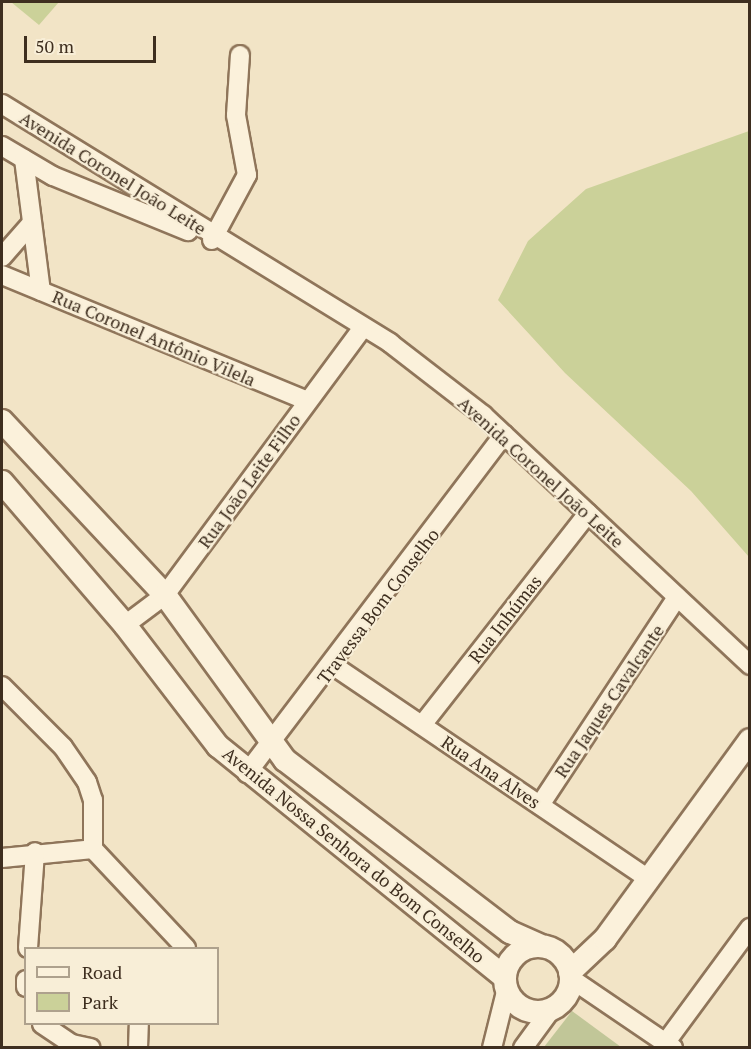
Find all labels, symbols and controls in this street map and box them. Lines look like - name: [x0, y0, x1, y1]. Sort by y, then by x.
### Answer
- scale bar: [27, 24, 159, 62]
- text: 50 m: [35, 34, 74, 58]
- street label: Avenida Coronel João Leite: [16, 107, 210, 239]
- street label: Rua Coronel Antônio Vilela: [49, 285, 259, 391]
- street label: Avenida Coronel João Leite: [454, 392, 628, 552]
- street label: Rua João Leite Filho: [193, 410, 305, 552]
- street label: Travessa Bom Conselho: [312, 524, 444, 688]
- street label: Rua Inhúmas: [464, 571, 546, 667]
- street label: Rua Jaques Cavalcante: [550, 620, 668, 782]
- street label: Rua Ana Alves: [437, 731, 545, 813]
- street label: Avenida Nossa Senhora do Bom Conselho: [219, 743, 489, 967]
- legend: [24, 947, 219, 1025]
- text: Road: [82, 960, 122, 984]
- text: Park: [82, 990, 118, 1014]

